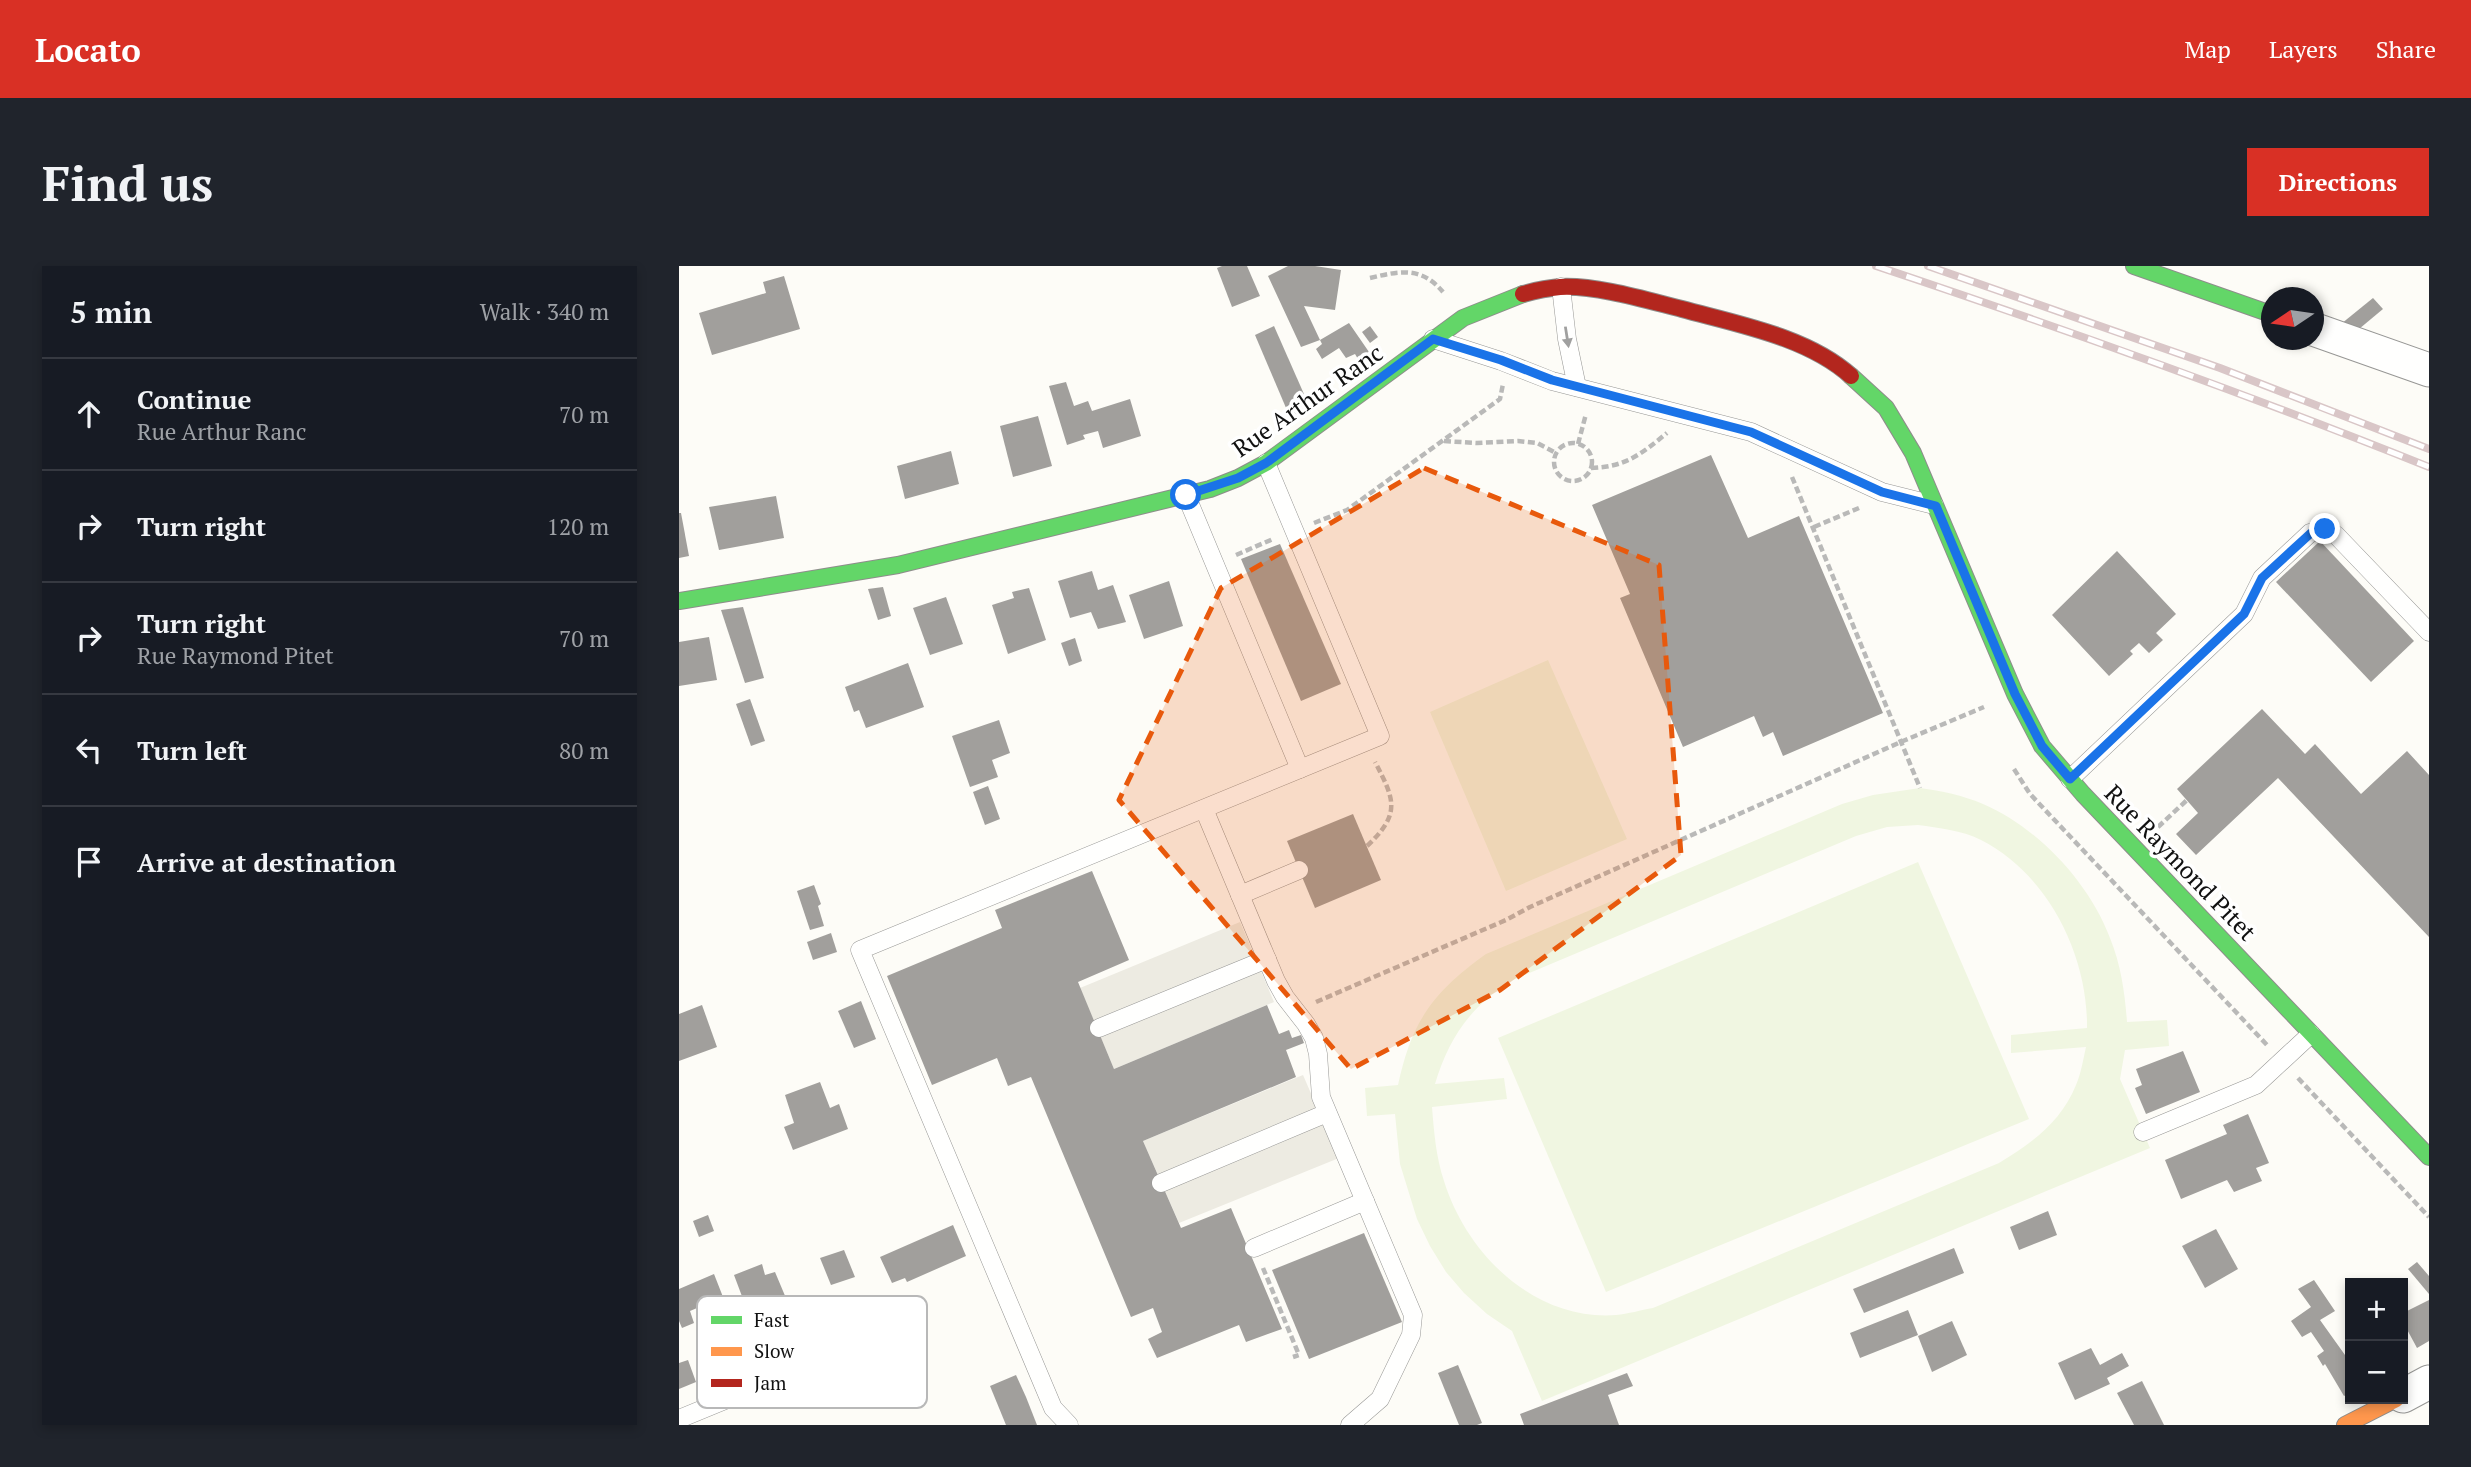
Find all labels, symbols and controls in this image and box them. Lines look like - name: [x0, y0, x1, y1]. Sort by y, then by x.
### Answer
- text: Locato: [35, 28, 141, 71]
- text: Map: [2184, 33, 2231, 65]
- text: Layers: [2269, 33, 2338, 65]
- text: Share: [2376, 33, 2436, 65]
- button: Directions: [2247, 148, 2429, 216]
- text: Find us: [42, 150, 213, 215]
- north arrow: [2261, 287, 2324, 350]
- text: 5 min: [70, 292, 152, 332]
- text: Walk · 340 m: [480, 296, 609, 327]
- one-way arrow: [1562, 326, 1573, 348]
- street label: Rue Arthur Ranc: [1226, 336, 1389, 464]
- text: Continue: [137, 382, 251, 416]
- icon: ahead: [70, 395, 108, 433]
- text: 70 m: [559, 399, 609, 430]
- text: Rue Arthur Ranc: [137, 416, 306, 447]
- route start: [1170, 479, 1201, 510]
- icon: right: [70, 507, 108, 545]
- text: Turn right: [137, 509, 266, 543]
- text: 120 m: [547, 511, 609, 542]
- route end: [2309, 513, 2340, 544]
- text: Turn right: [137, 606, 266, 640]
- icon: right: [70, 619, 108, 657]
- text: 70 m: [559, 623, 609, 654]
- text: Rue Raymond Pitet: [137, 640, 334, 671]
- icon: left: [70, 731, 108, 769]
- text: Turn left: [137, 733, 247, 767]
- text: 80 m: [559, 735, 609, 766]
- street label: Rue Raymond Pitet: [2098, 777, 2264, 947]
- icon: arrive: [70, 843, 108, 881]
- text: Arrive at destination: [137, 845, 396, 879]
- map controls: [2345, 1278, 2408, 1404]
- button: +: [2345, 1278, 2408, 1341]
- legend: [697, 1296, 927, 1408]
- text: Fast: [754, 1307, 789, 1332]
- text: Slow: [754, 1338, 795, 1363]
- button: −: [2345, 1341, 2408, 1404]
- text: Jam: [754, 1370, 787, 1395]

